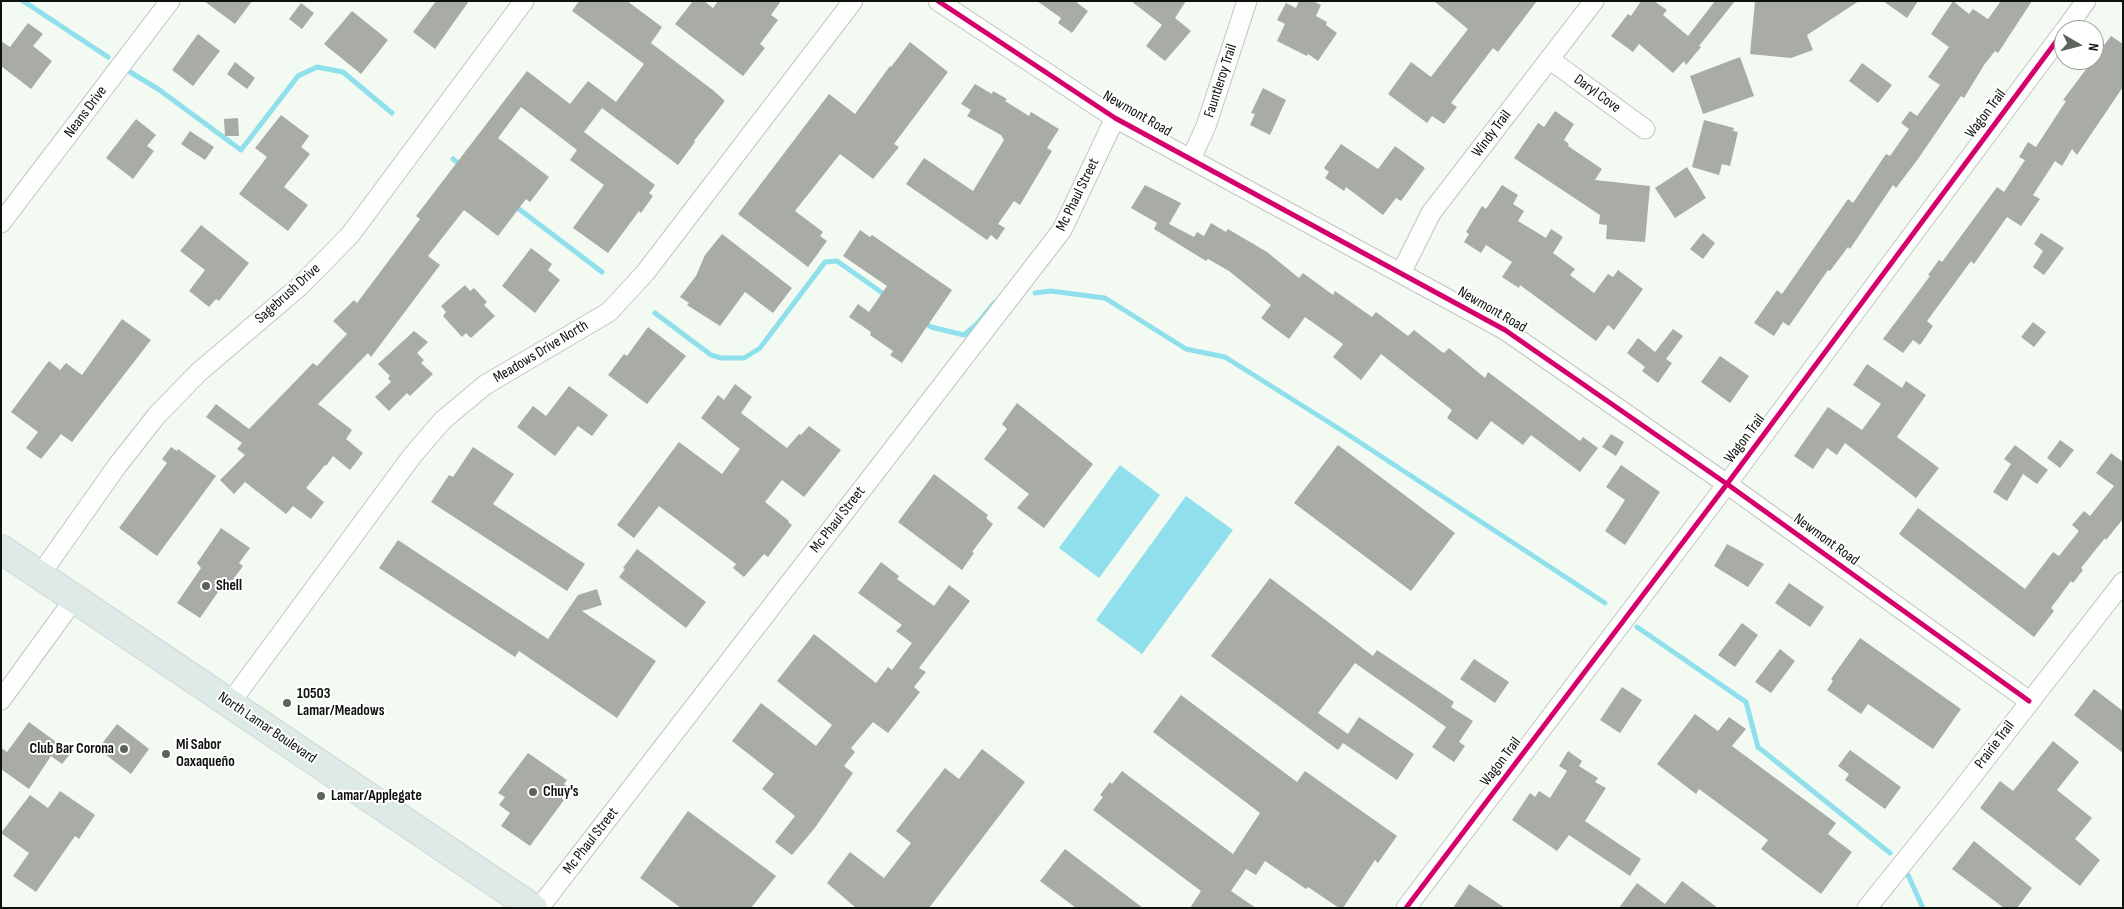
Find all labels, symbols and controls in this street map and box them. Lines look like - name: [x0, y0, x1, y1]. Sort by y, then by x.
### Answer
- north arrow: [2054, 20, 2104, 70]
- street label: Fauntleroy Trail: [1201, 42, 1241, 120]
- text: N: [2084, 42, 2102, 52]
- street label: Daryl Cove: [1570, 71, 1624, 117]
- street label: Neans Drive: [61, 83, 111, 141]
- street label: Wagon Trail: [1962, 86, 2010, 142]
- street label: Newmont Road: [1099, 87, 1175, 141]
- street label: Windy Trail: [1469, 107, 1515, 161]
- street label: Mc Phaul Street: [1053, 156, 1103, 234]
- street label: Sagebrush Drive: [252, 260, 324, 328]
- street label: Newmont Road: [1454, 283, 1530, 337]
- street label: Meadows Drive North: [490, 317, 592, 387]
- street label: Wagon Trail: [1721, 411, 1769, 467]
- street label: Mc Phaul Street: [807, 483, 869, 557]
- street label: Newmont Road: [1790, 510, 1862, 570]
- place label: Shell: [216, 577, 242, 595]
- marker: Shell: [200, 580, 212, 592]
- place label: 10503 Lamar/Meadows: [297, 685, 385, 720]
- street label: North Lamar Boulevard: [214, 688, 320, 768]
- marker: 10503 Lamar/Meadows: [281, 697, 293, 709]
- street label: Prairie Trail: [1971, 718, 2019, 772]
- street label: Wagon Trail: [1477, 734, 1525, 790]
- place label: Mi Sabor Oaxaqueño: [176, 736, 235, 771]
- place label: Club Bar Corona: [30, 740, 114, 758]
- marker: Club Bar Corona: [118, 743, 130, 755]
- marker: Mi Sabor Oaxaqueño: [160, 748, 172, 760]
- place label: Chuy's: [543, 783, 579, 801]
- marker: Chuy's: [527, 786, 539, 798]
- place label: Lamar/Applegate: [331, 787, 422, 805]
- marker: Lamar/Applegate: [315, 790, 327, 802]
- street label: Mc Phaul Street: [560, 804, 622, 878]

